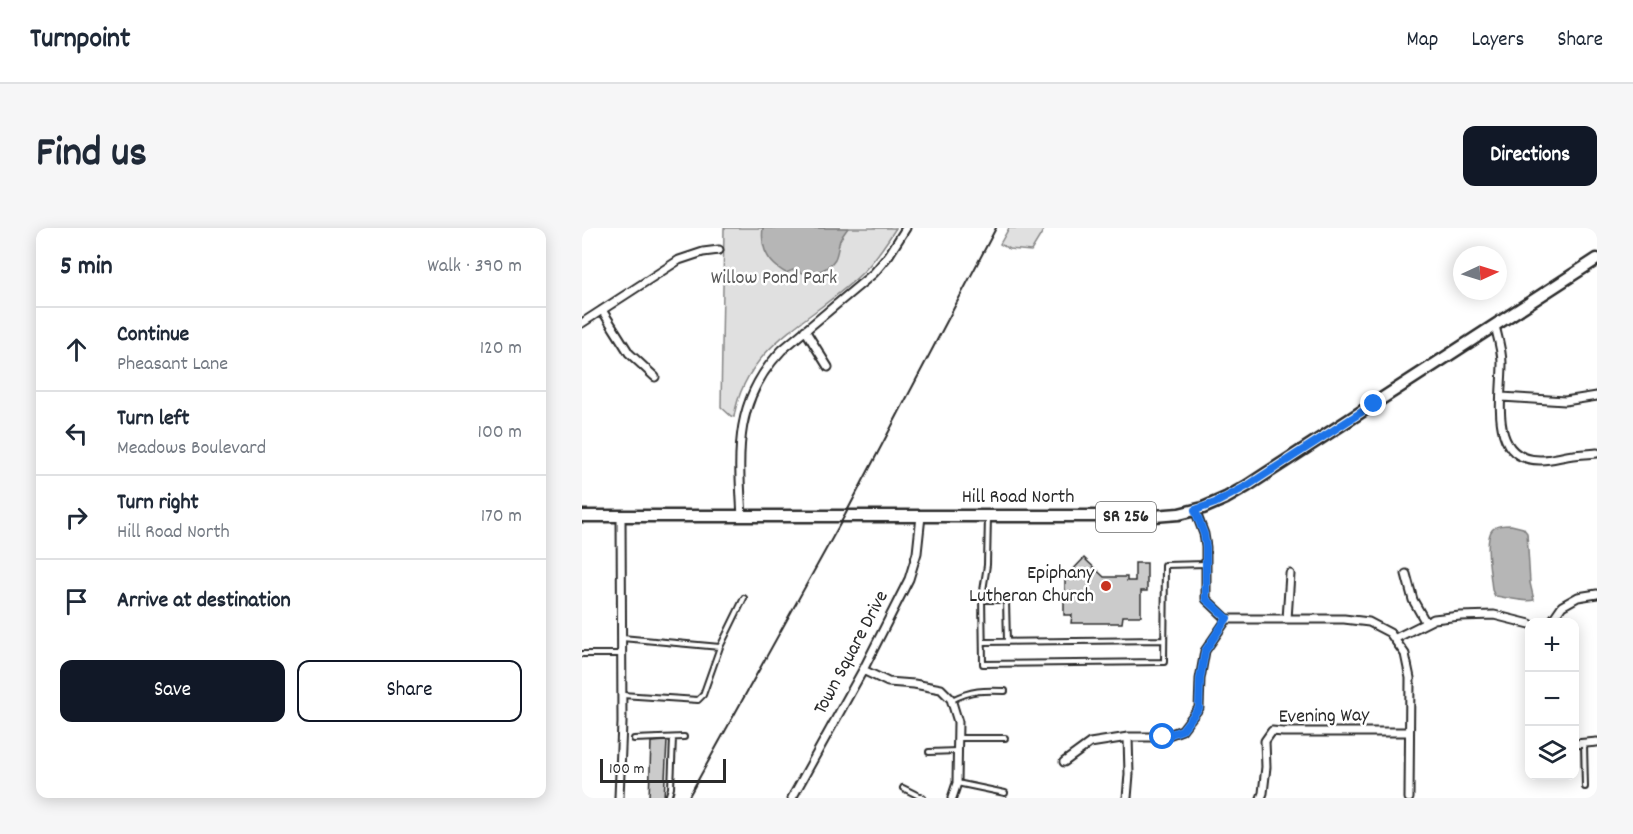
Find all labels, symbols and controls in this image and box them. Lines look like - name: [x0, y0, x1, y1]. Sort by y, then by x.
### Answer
- text: Turnpoint: [30, 21, 130, 61]
- text: Map: [1407, 26, 1438, 56]
- text: Layers: [1471, 26, 1524, 56]
- text: Share: [1557, 26, 1603, 56]
- text: Find us: [36, 126, 147, 186]
- button: Directions: [1463, 126, 1597, 186]
- north arrow: [1453, 246, 1507, 300]
- text: 5 min: [60, 249, 113, 286]
- text: Walk · 390 m: [427, 253, 522, 281]
- park label: Willow Pond Park: [711, 265, 837, 293]
- text: Continue: [117, 320, 189, 351]
- icon: ahead: [60, 333, 93, 366]
- text: 120 m: [480, 335, 522, 363]
- text: Pheasant Lane: [117, 351, 228, 379]
- route end: [1360, 390, 1386, 416]
- text: Turn left: [117, 404, 189, 435]
- icon: left: [60, 417, 93, 450]
- text: 100 m: [478, 419, 522, 447]
- text: Meadows Boulevard: [117, 435, 266, 463]
- street label: Hill Road North: [962, 484, 1074, 512]
- text: Turn right: [117, 488, 199, 519]
- icon: right: [60, 501, 93, 534]
- road number: SR 256: [1096, 502, 1156, 532]
- text: 170 m: [481, 503, 522, 531]
- text: Hill Road North: [117, 519, 230, 547]
- place label: Epiphany Lutheran Church: [969, 560, 1095, 611]
- marker: Epiphany Lutheran Church: [1099, 579, 1113, 593]
- icon: arrive: [60, 585, 93, 618]
- text: Arrive at destination: [117, 586, 291, 617]
- street label: Town Square Drive: [808, 586, 897, 720]
- map controls: [1525, 618, 1579, 780]
- button: +: [1525, 618, 1579, 672]
- button: Save: [60, 660, 285, 722]
- button: Share: [297, 660, 522, 722]
- button: −: [1525, 672, 1579, 726]
- street label: Evening Way: [1278, 702, 1370, 732]
- route start: [1149, 723, 1175, 749]
- button: layers: [1525, 726, 1579, 780]
- scale bar: [600, 756, 726, 784]
- text: 100 m: [609, 758, 645, 781]

